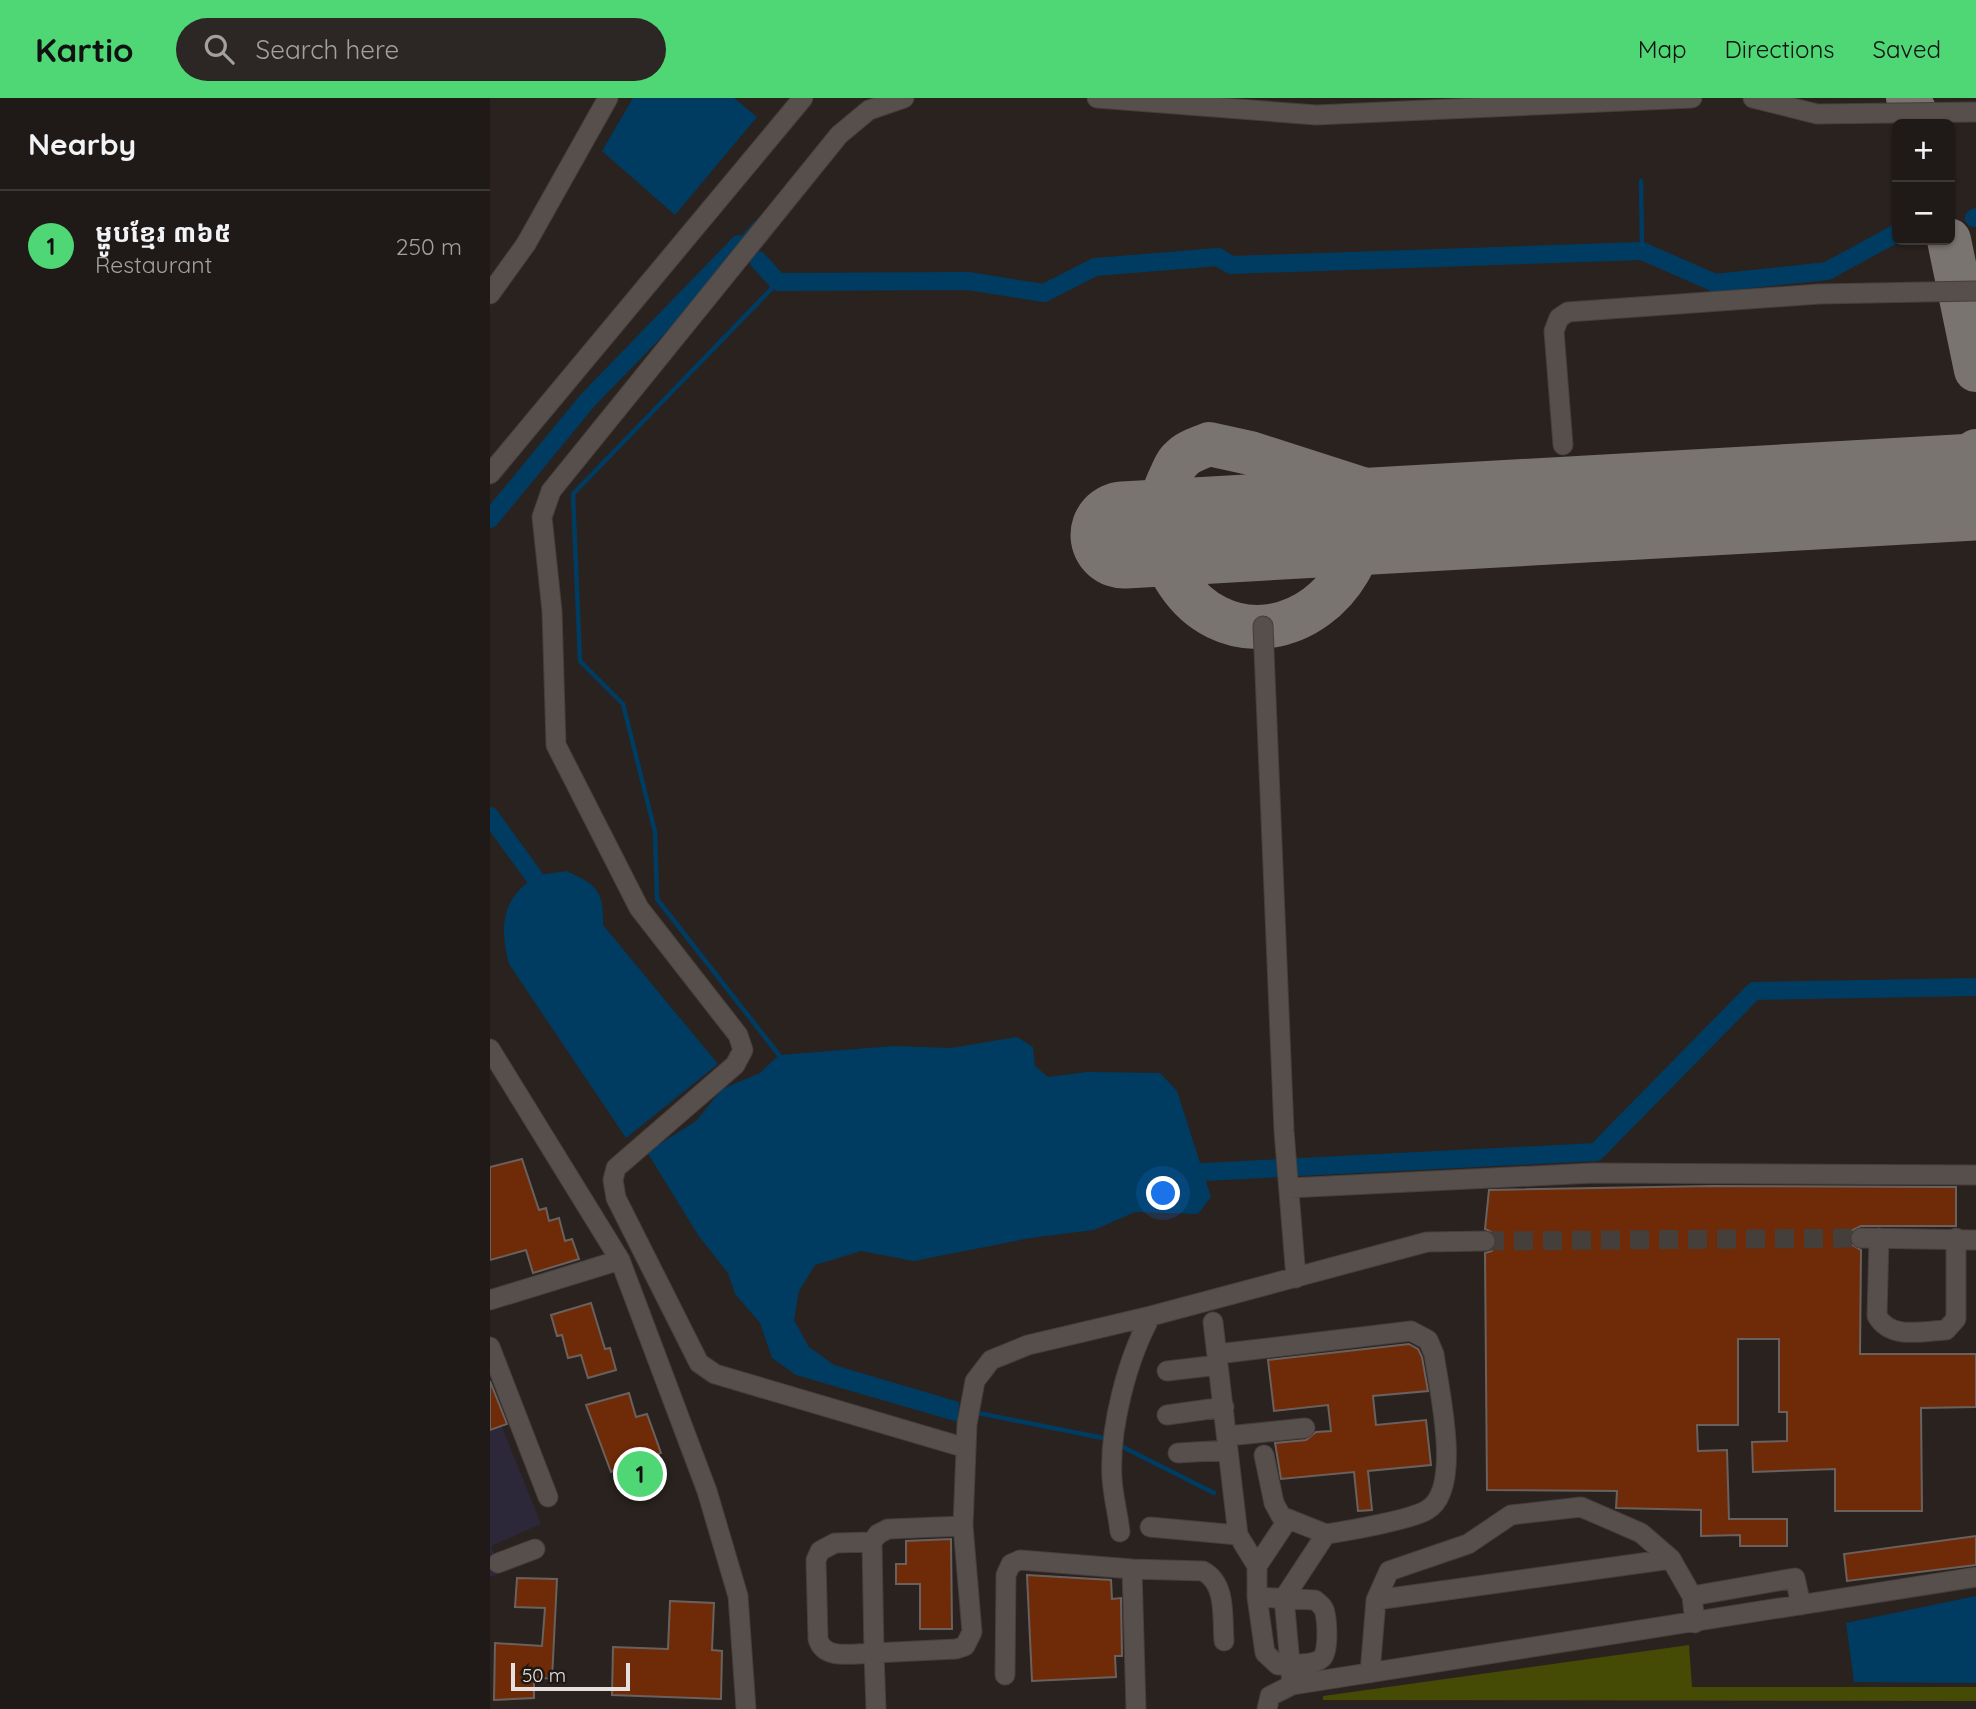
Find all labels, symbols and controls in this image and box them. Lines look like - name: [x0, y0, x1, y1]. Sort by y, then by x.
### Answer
- search box: [176, 18, 666, 81]
- text: Kartio: [35, 29, 134, 70]
- icon: search: [200, 30, 238, 68]
- text: Search here: [256, 33, 399, 66]
- text: Map: [1638, 34, 1687, 64]
- text: Directions: [1725, 34, 1835, 64]
- text: Saved: [1873, 34, 1941, 64]
- map controls: [1892, 119, 1955, 245]
- button: +: [1892, 119, 1955, 182]
- text: Nearby: [28, 125, 136, 163]
- button: −: [1892, 182, 1955, 245]
- text: ម្ហូបខ្មែរ ៣៦៥: [95, 216, 231, 249]
- text: 1: [47, 232, 55, 261]
- text: 250 m: [396, 232, 462, 261]
- text: Restaurant: [95, 250, 212, 279]
- your location: [1146, 1176, 1180, 1210]
- pin: 1: [617, 1448, 663, 1500]
- scale bar: [511, 1660, 630, 1692]
- text: 50 m: [522, 1663, 566, 1687]

